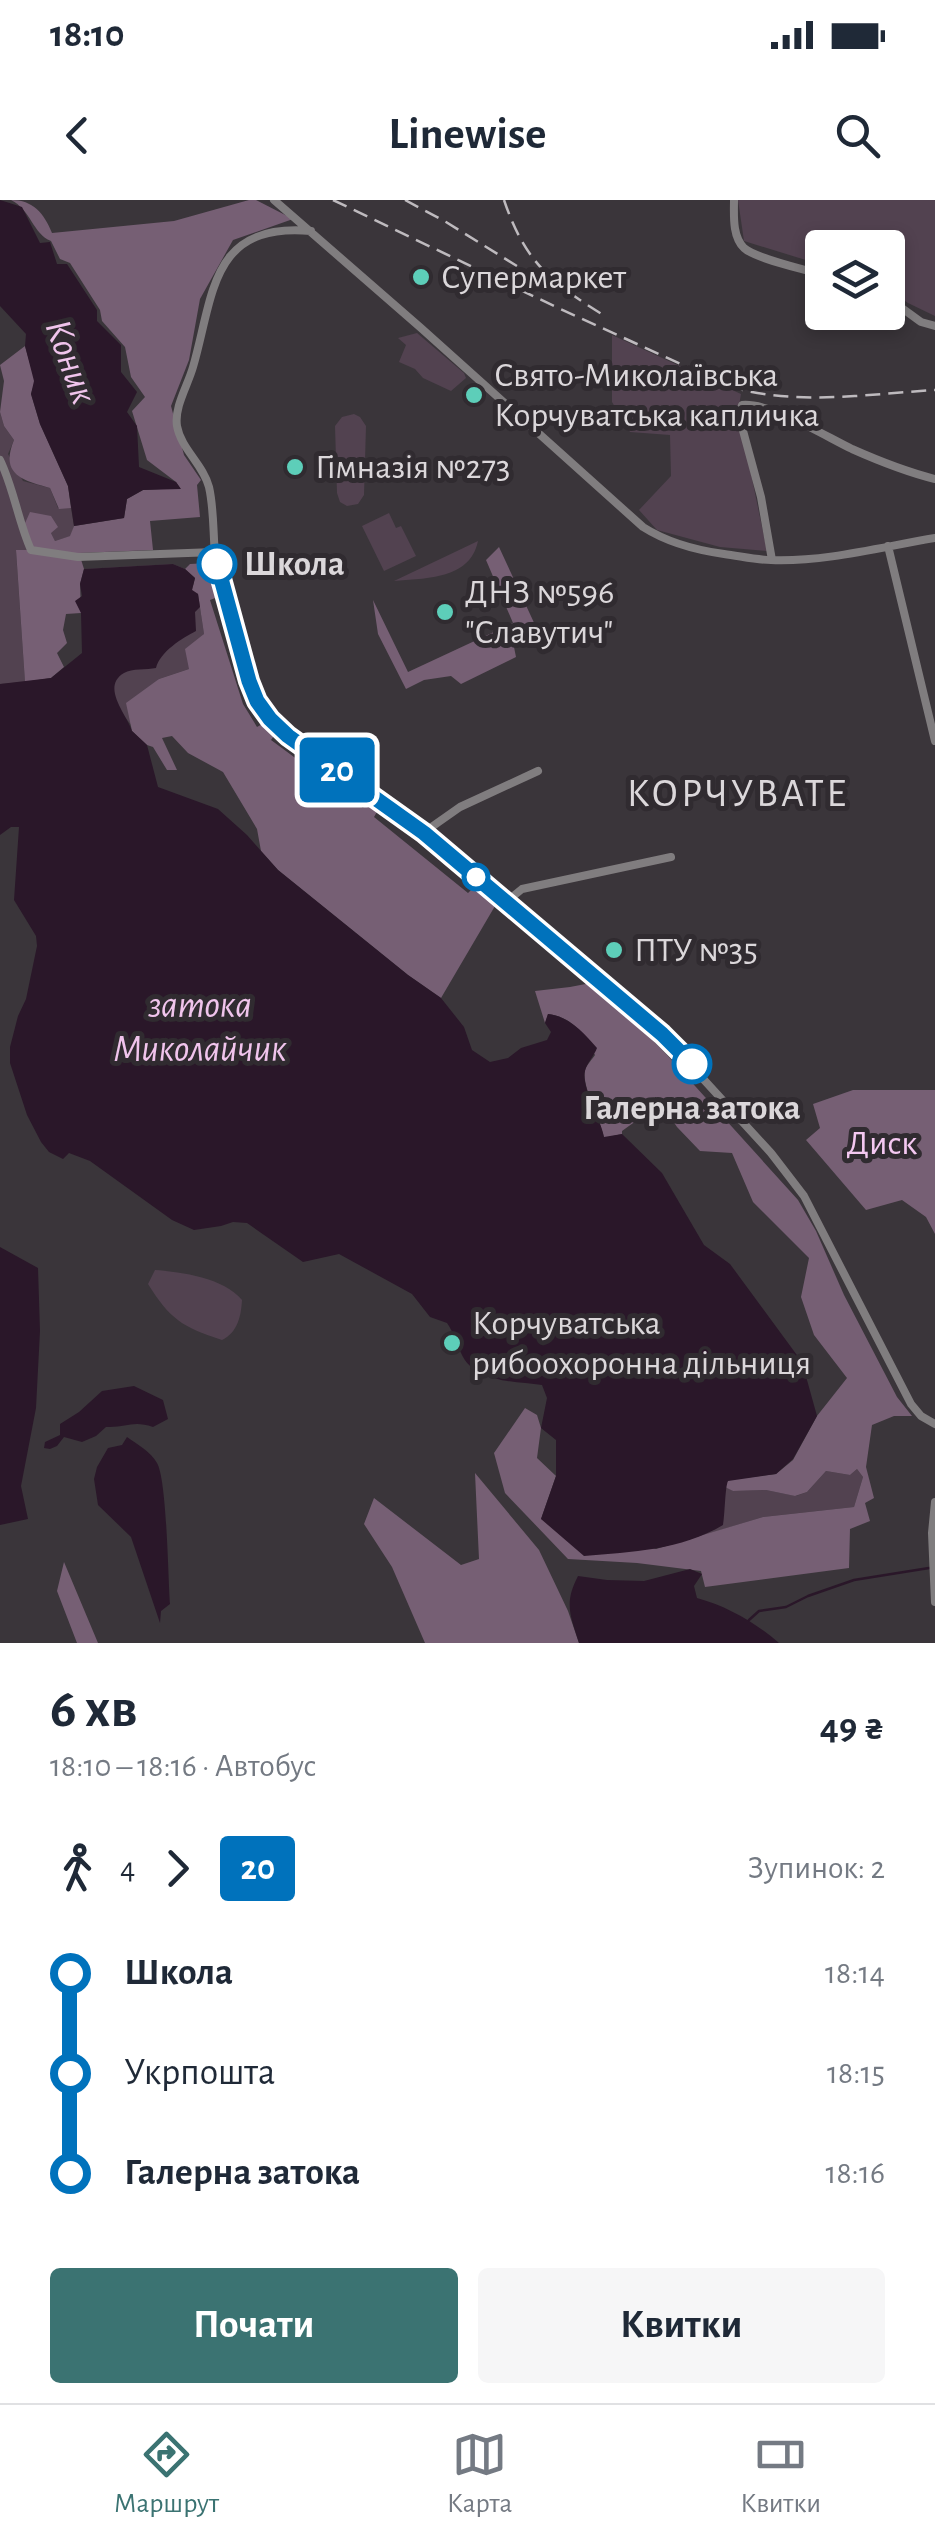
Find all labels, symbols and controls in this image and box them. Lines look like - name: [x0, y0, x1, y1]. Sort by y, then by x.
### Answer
- text: 18:10: [50, 16, 125, 54]
- icon: back: [50, 108, 105, 163]
- icon: search: [830, 108, 885, 163]
- text: Linewise: [389, 112, 546, 157]
- map controls: [805, 230, 905, 330]
- button: layers: [805, 230, 905, 330]
- place label: Супермаркет: [441, 260, 627, 295]
- marker: Супермаркет: [410, 266, 432, 288]
- water label: Коник: [37, 315, 103, 409]
- place label: Свято-Миколаївська Корчуватська капличка: [494, 358, 820, 433]
- marker: Свято-Миколаївська Корчуватська капличка: [463, 384, 485, 406]
- place label: Гімназія №273: [315, 450, 510, 485]
- marker: Гімназія №273: [284, 456, 306, 478]
- marker: Школа: [198, 545, 236, 583]
- place label: Школа: [244, 547, 345, 582]
- place label: ДНЗ №596 "Славутич": [465, 575, 614, 650]
- marker: ДНЗ №596 "Славутич": [434, 601, 456, 623]
- line badge: 20: [292, 738, 382, 802]
- text: 20: [320, 753, 354, 788]
- district label: КОРЧУВАТЕ: [626, 774, 850, 814]
- unlabelled marker: [463, 864, 489, 890]
- place label: ПТУ №35: [634, 933, 758, 968]
- marker: ПТУ №35: [603, 939, 625, 961]
- water label: затока Миколайчик: [113, 987, 287, 1069]
- marker: Галерна затока: [673, 1045, 711, 1083]
- place label: Галерна затока: [583, 1091, 801, 1126]
- park label: Диск: [847, 1126, 917, 1161]
- place label: Корчуватська рибоохоронна дільниця: [472, 1306, 811, 1381]
- marker: Корчуватська рибоохоронна дільниця: [441, 1332, 463, 1354]
- text: 6 хв: [50, 1682, 137, 1737]
- text: 49 ₴: [820, 1709, 885, 1747]
- text: 18:10 – 18:16 · Автобус: [50, 1750, 316, 1782]
- icon: walk: [50, 1841, 105, 1896]
- icon: forward: [150, 1841, 205, 1896]
- text: 20: [240, 1851, 275, 1886]
- text: 4: [120, 1852, 135, 1884]
- text: Зупинок: 2: [748, 1852, 885, 1884]
- text: Школа: [124, 1954, 233, 1992]
- text: 18:14: [825, 1957, 885, 1989]
- text: Укрпошта: [124, 2054, 275, 2092]
- text: 18:15: [827, 2057, 885, 2089]
- text: Галерна затока: [124, 2154, 360, 2192]
- text: 18:16: [825, 2157, 885, 2189]
- button: Почати: [50, 2268, 458, 2383]
- button: Квитки: [478, 2268, 885, 2383]
- tab: Маршрут: [114, 2427, 219, 2521]
- tab: Карта: [447, 2427, 512, 2521]
- tab: Квитки: [740, 2427, 821, 2521]

